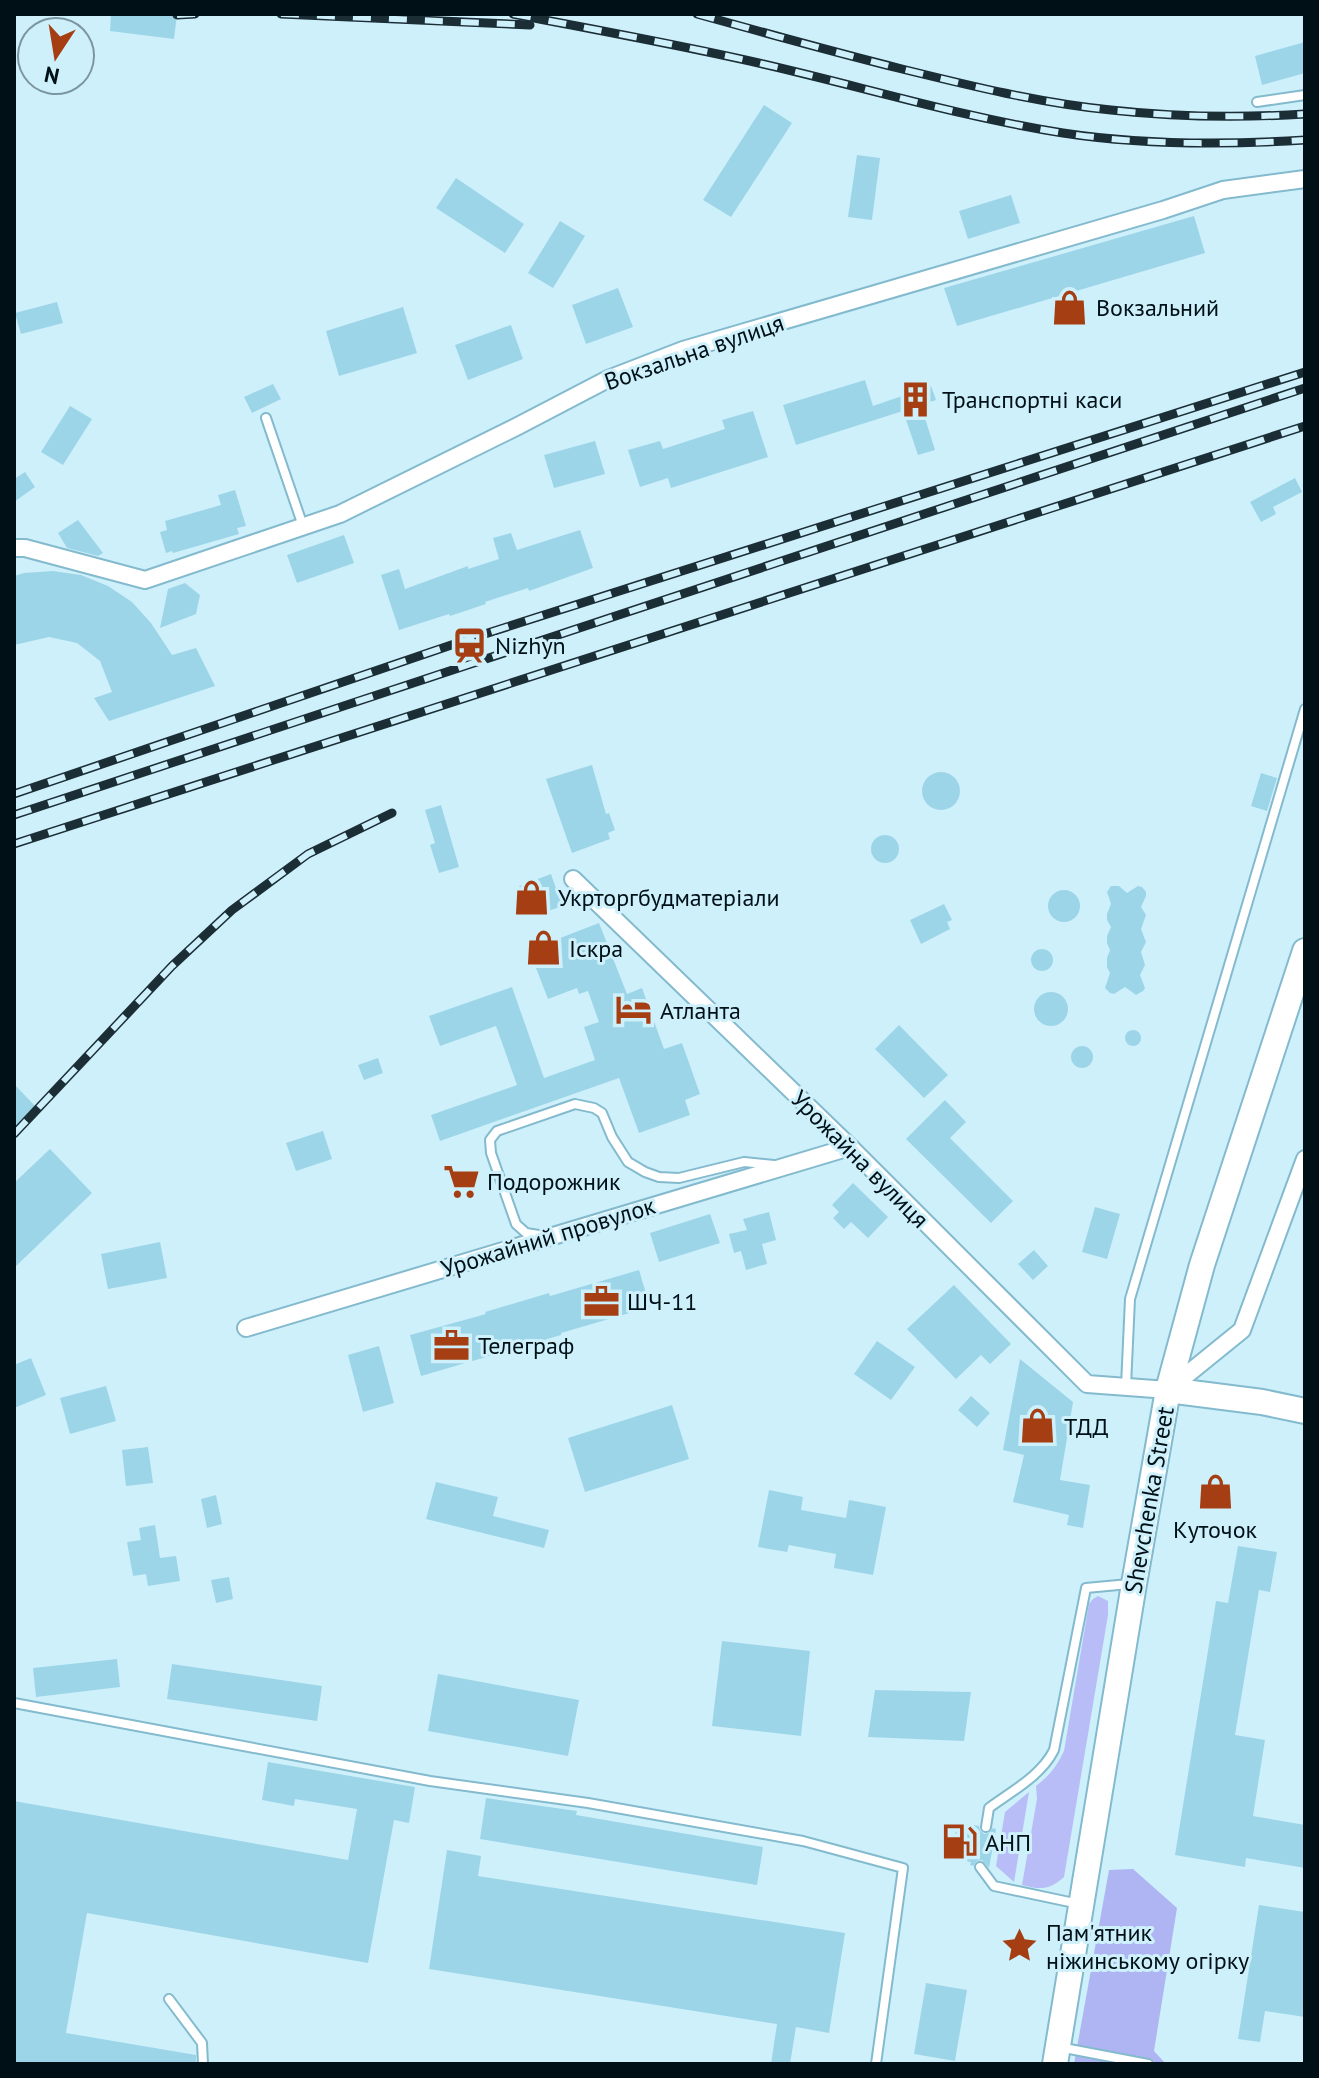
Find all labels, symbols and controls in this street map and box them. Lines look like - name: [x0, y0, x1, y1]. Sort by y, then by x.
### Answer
- north arrow: [16, 16, 96, 96]
- text: N: [42, 60, 62, 91]
- shop icon: Вокзальний: [1051, 288, 1089, 326]
- place label: Вокзальний: [1096, 292, 1219, 323]
- street label: Вокзальна вулиця: [600, 307, 788, 397]
- building icon: Транспортні каси: [897, 380, 935, 418]
- place label: Транспортні каси: [942, 384, 1122, 415]
- station icon: Nizhyn: [450, 626, 488, 664]
- place label: Nizhyn: [495, 630, 566, 661]
- shop icon: Укрторгбудматеріали: [513, 878, 551, 916]
- place label: Укрторгбудматеріали: [558, 882, 780, 913]
- shop icon: Іскра: [524, 929, 562, 967]
- place label: Іскра: [569, 933, 623, 964]
- hotel icon: Атланта: [615, 991, 653, 1029]
- place label: Атланта: [660, 995, 741, 1026]
- street label: Урожайна вулиця: [785, 1084, 935, 1234]
- supermarket icon: Подорожник: [442, 1162, 480, 1200]
- place label: Подорожник: [487, 1166, 621, 1197]
- street label: Урожайний провулок: [437, 1190, 659, 1284]
- office icon: ШЧ-11: [582, 1282, 620, 1320]
- place label: ШЧ-11: [627, 1286, 697, 1317]
- office icon: Телеграф: [433, 1326, 471, 1364]
- place label: Телеграф: [478, 1330, 574, 1361]
- street label: Shevchenka Street: [1117, 1404, 1181, 1596]
- shop icon: ТДД: [1019, 1407, 1057, 1445]
- place label: ТДД: [1064, 1411, 1109, 1442]
- shop icon: Куточок: [1196, 1473, 1234, 1511]
- place label: Куточок: [1173, 1514, 1258, 1545]
- fuel station icon: АНП: [940, 1823, 978, 1861]
- place label: АНП: [985, 1827, 1031, 1858]
- place label: Пам'ятник ніжинському огірку: [1046, 1917, 1249, 1976]
- place icon: Пам'ятник ніжинському огірку: [1001, 1927, 1039, 1965]

